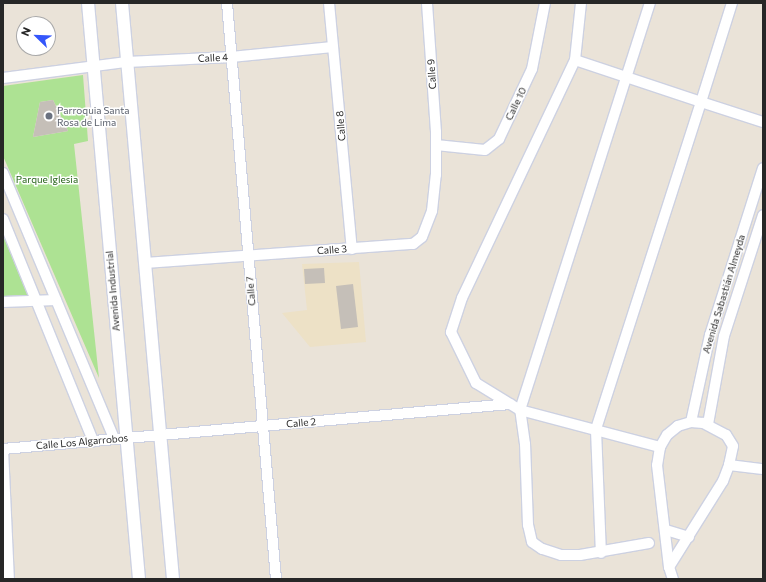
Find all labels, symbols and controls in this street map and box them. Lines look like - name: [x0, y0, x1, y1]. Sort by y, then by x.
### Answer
- north arrow: [16, 16, 56, 56]
- text: N: [18, 25, 33, 38]
- street label: Calle 4: [198, 51, 228, 65]
- street label: Calle 9: [425, 58, 439, 90]
- street label: Calle 10: [503, 86, 529, 122]
- place label: Parroquia Santa Rosa de Lima: [57, 104, 130, 128]
- street label: Calle 8: [334, 110, 348, 142]
- marker: Parroquia Santa Rosa de Lima: [44, 111, 54, 121]
- park label: Parque Iglesia: [16, 174, 78, 186]
- street label: Avenida Sabastián Almeyda: [700, 233, 748, 355]
- street label: Calle 3: [317, 243, 347, 257]
- street label: Avenida Industrial: [104, 250, 122, 332]
- street label: Calle 7: [244, 276, 258, 306]
- street label: Calle 2: [286, 416, 316, 430]
- street label: Calle Los Algarrobos: [35, 432, 129, 452]

